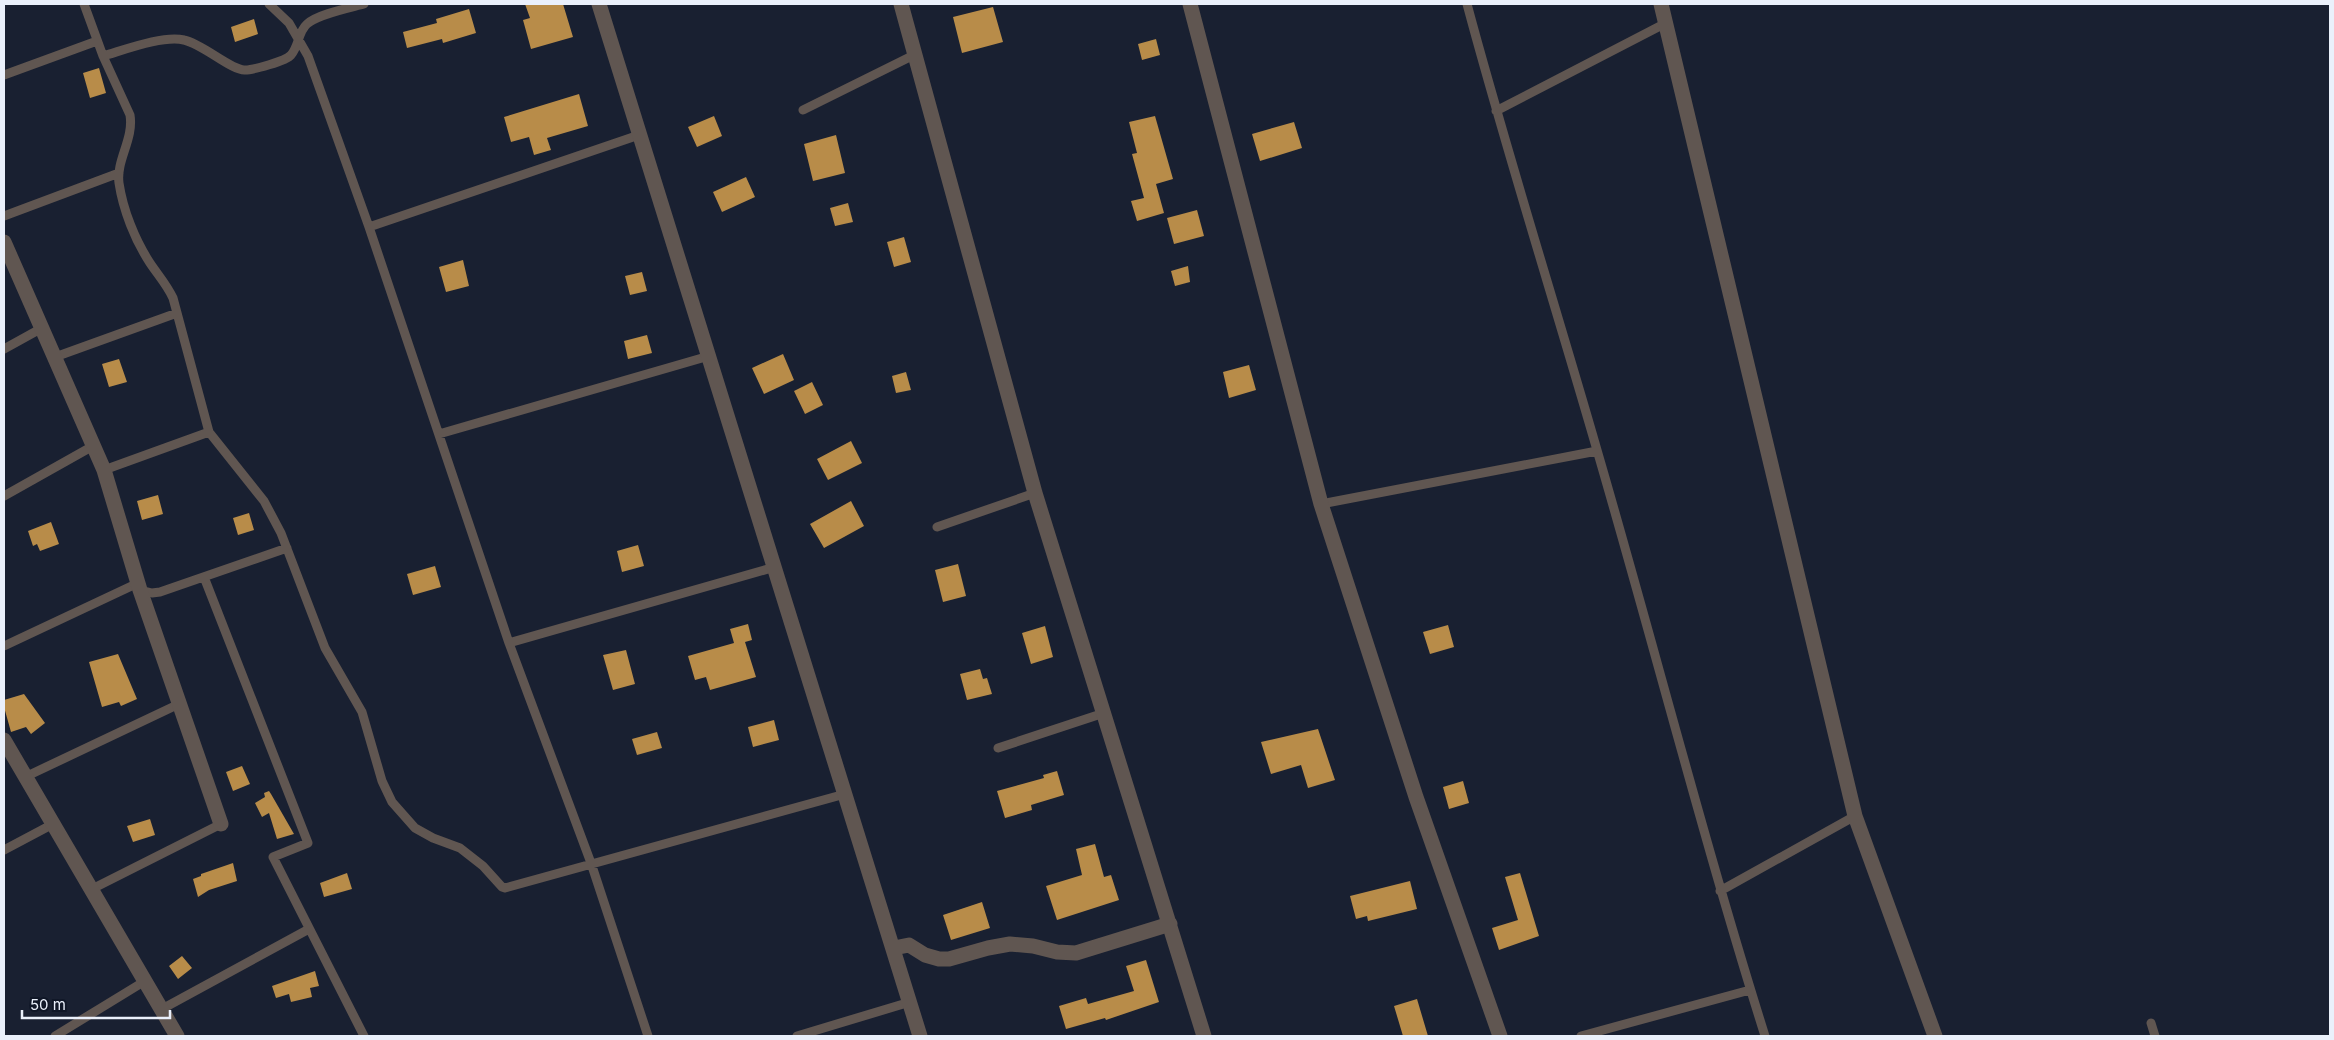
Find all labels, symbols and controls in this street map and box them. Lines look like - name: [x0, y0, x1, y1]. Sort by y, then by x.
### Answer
- scale bar: [22, 988, 170, 1020]
- text: 50 m: [30, 995, 66, 1014]

